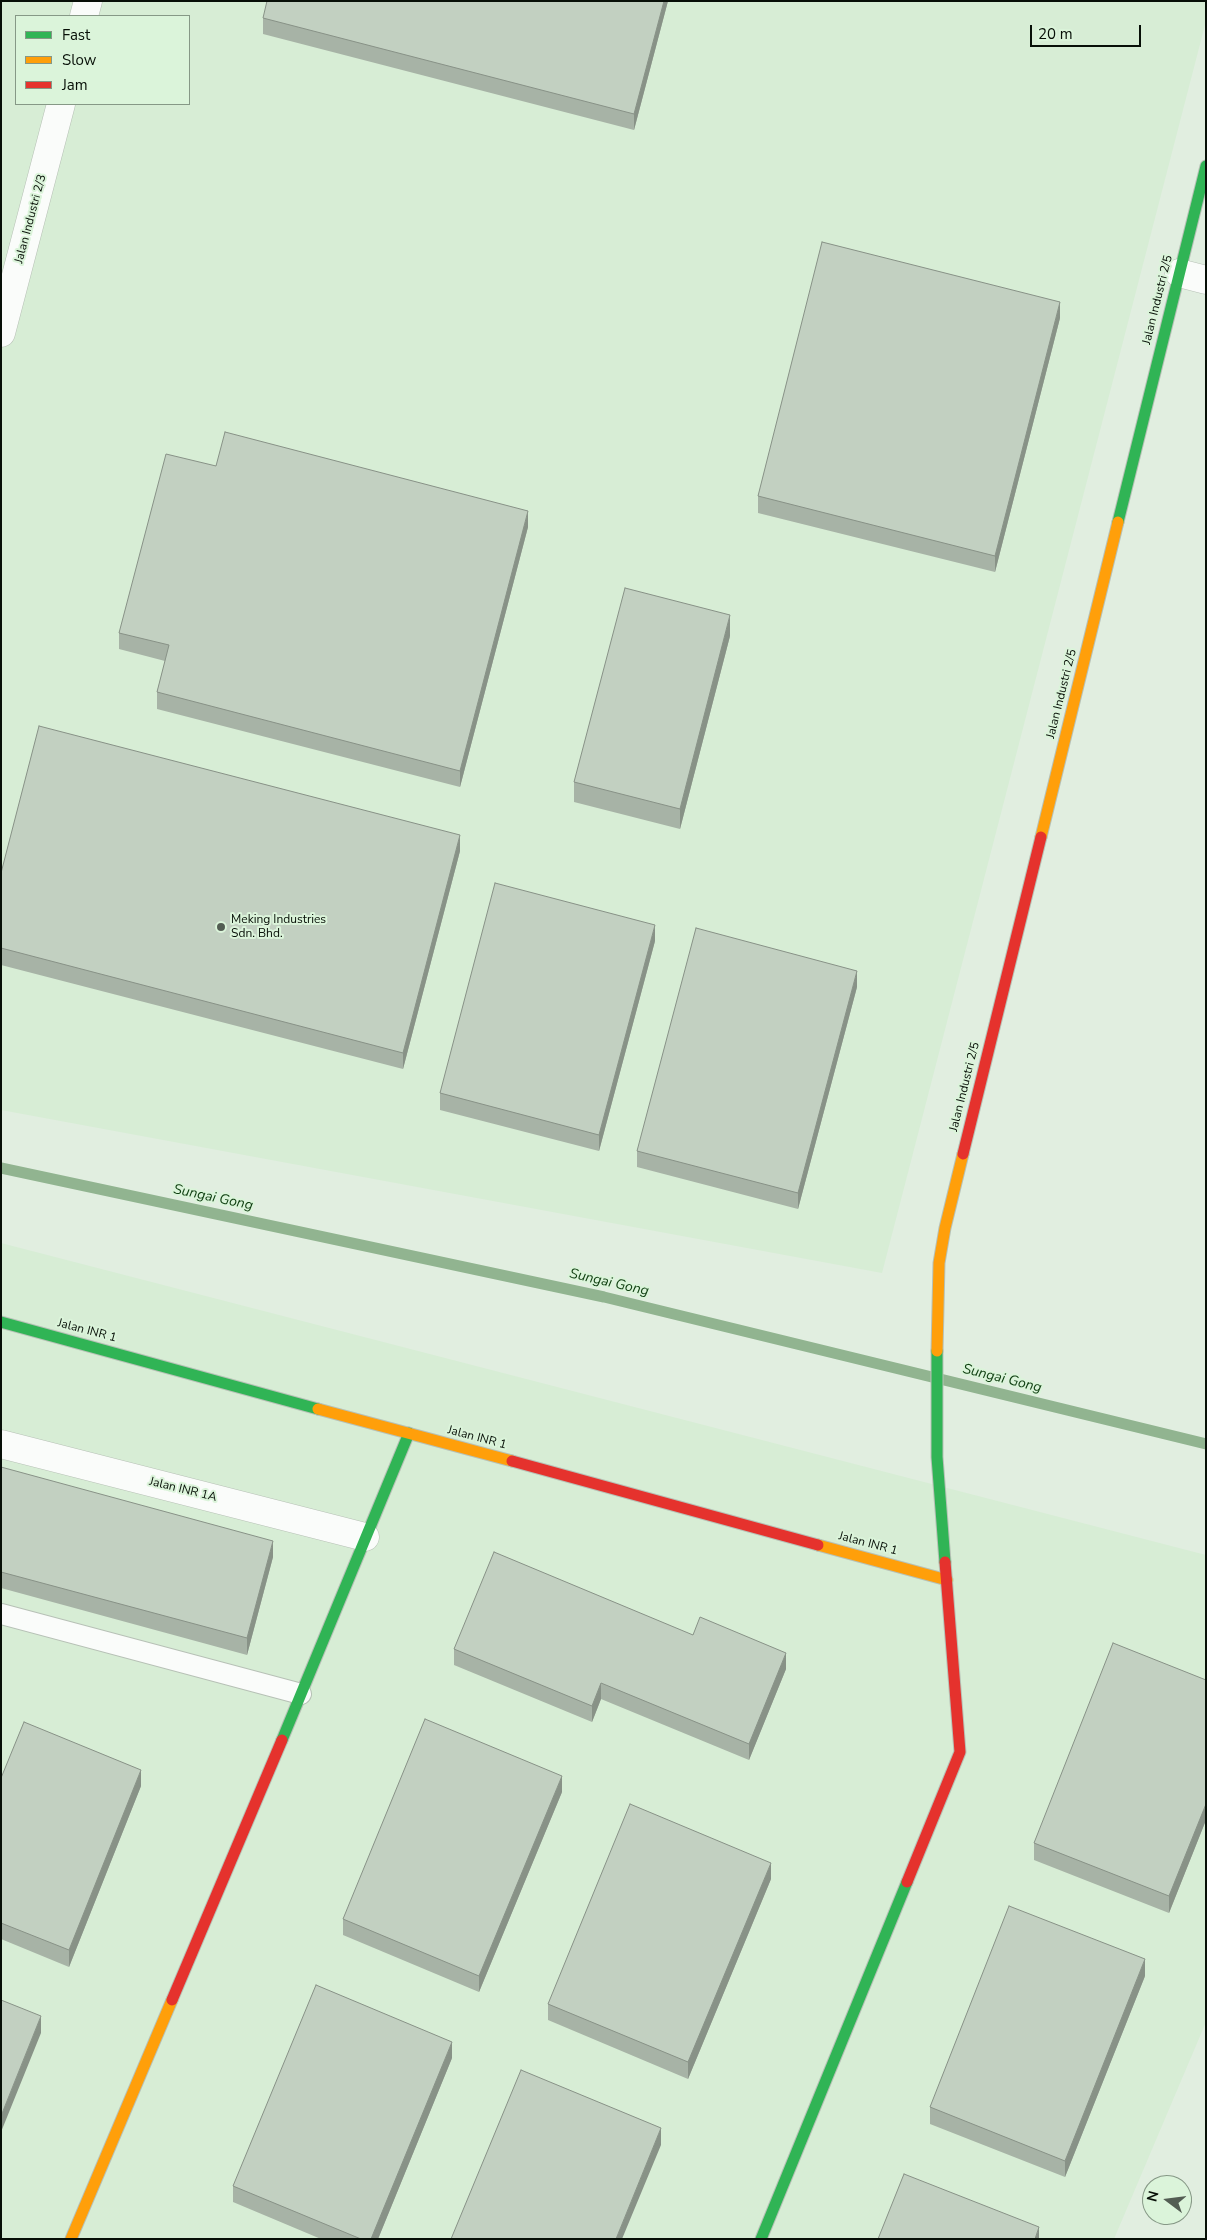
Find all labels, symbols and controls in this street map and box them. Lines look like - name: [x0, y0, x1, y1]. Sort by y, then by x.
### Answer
- legend: [15, 15, 190, 105]
- scale bar: [1032, 15, 1143, 47]
- text: 20 m: [1038, 24, 1073, 44]
- text: Fast: [62, 25, 90, 45]
- text: Slow: [62, 50, 96, 70]
- text: Jam: [62, 75, 88, 95]
- street label: Jalan Industri 2/3: [12, 173, 50, 265]
- street label: Jalan Industri 2/5: [1140, 254, 1176, 346]
- street label: Jalan Industri 2/5: [1044, 648, 1080, 740]
- place label: Meking Industries Sdn. Bhd.: [231, 913, 326, 941]
- marker: Meking Industries Sdn. Bhd.: [215, 921, 227, 933]
- street label: Jalan Industri 2/5: [947, 1041, 983, 1133]
- water label: Sungai Gong: [172, 1181, 254, 1215]
- water label: Sungai Gong: [568, 1266, 650, 1300]
- street label: Jalan INR 1: [56, 1316, 118, 1346]
- water label: Sungai Gong: [961, 1361, 1043, 1397]
- street label: Jalan INR 1: [446, 1423, 508, 1453]
- street label: Jalan INR 1A: [148, 1475, 218, 1505]
- street label: Jalan INR 1: [837, 1529, 899, 1559]
- north arrow: [1142, 2175, 1192, 2225]
- text: N: [1142, 2189, 1164, 2204]

